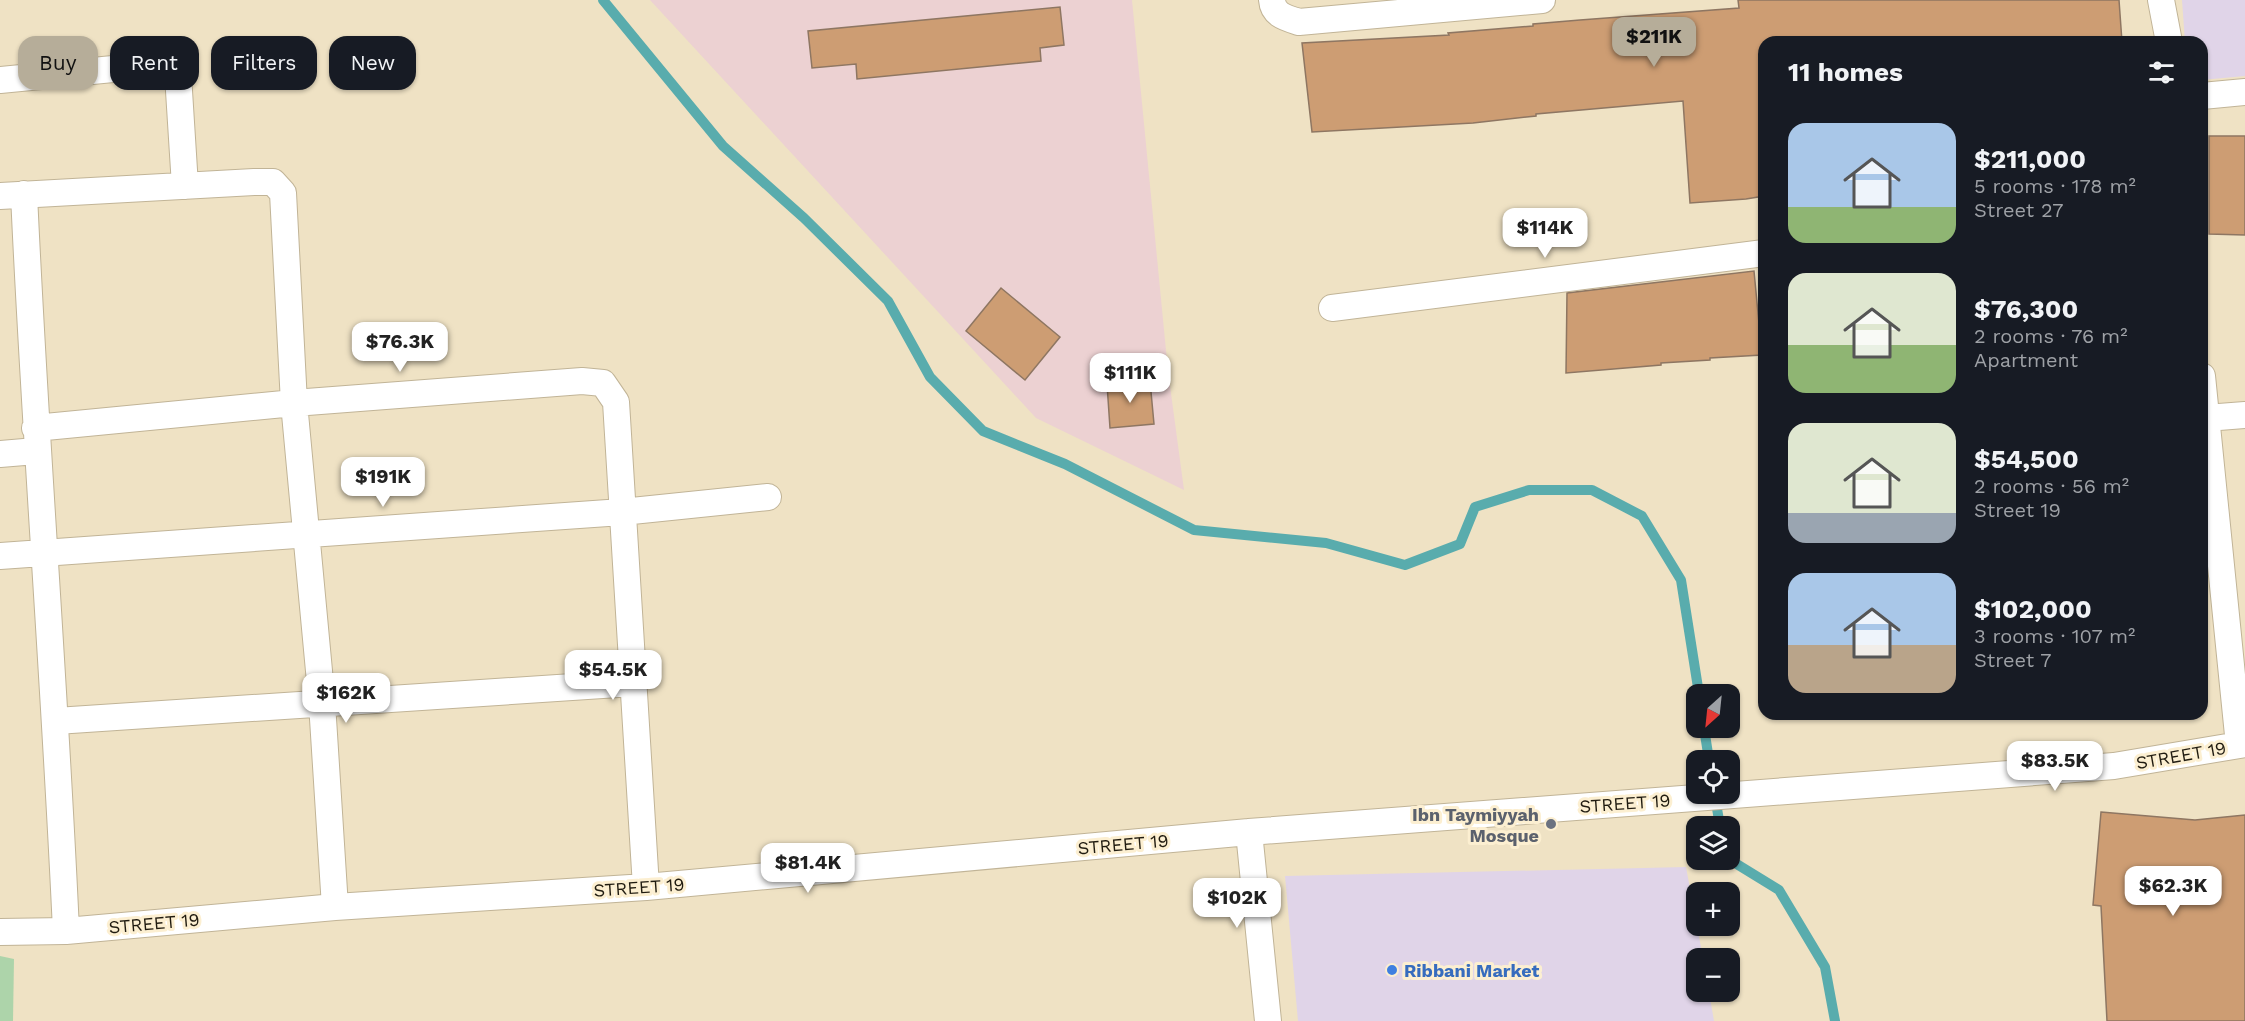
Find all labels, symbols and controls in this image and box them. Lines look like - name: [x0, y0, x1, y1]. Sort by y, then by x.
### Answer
- pin: $211K: [1612, 17, 1696, 68]
- text: $211K: [1626, 24, 1682, 48]
- chip: Buy: [18, 36, 98, 90]
- chip: Rent: [110, 36, 199, 90]
- chip: Filters: [211, 36, 317, 90]
- chip: New: [329, 36, 416, 90]
- icon: filters: [2145, 56, 2178, 89]
- text: 11 homes: [1788, 57, 1903, 87]
- text: $211,000: [1974, 144, 2086, 174]
- icon: home: [1836, 147, 1908, 219]
- text: 5 rooms · 178 m²: [1974, 174, 2136, 198]
- text: Street 27: [1974, 198, 2064, 222]
- pin: $114K: [1503, 208, 1587, 259]
- text: $114K: [1517, 215, 1573, 239]
- text: $76,300: [1974, 294, 2078, 324]
- icon: home: [1836, 297, 1908, 369]
- pin: $76.3K: [351, 322, 449, 373]
- text: 2 rooms · 76 m²: [1974, 324, 2127, 348]
- text: $76.3K: [366, 329, 434, 353]
- text: Apartment: [1974, 348, 2078, 372]
- pin: $111K: [1088, 353, 1172, 404]
- text: $111K: [1104, 360, 1156, 384]
- text: $54,500: [1974, 444, 2079, 474]
- icon: home: [1836, 447, 1908, 519]
- pin: $191K: [341, 457, 425, 508]
- text: $191K: [355, 464, 411, 488]
- text: 2 rooms · 56 m²: [1974, 474, 2129, 498]
- text: Street 19: [1974, 498, 2061, 522]
- text: $102,000: [1974, 594, 2092, 624]
- icon: home: [1836, 597, 1908, 669]
- text: 3 rooms · 107 m²: [1974, 624, 2135, 648]
- text: Street 7: [1974, 648, 2051, 672]
- pin: $54.5K: [564, 650, 662, 701]
- text: $54.5K: [579, 657, 647, 681]
- pin: $162K: [304, 673, 388, 724]
- text: $162K: [316, 680, 376, 704]
- north arrow: [1686, 684, 1740, 738]
- map controls: [1686, 684, 1740, 1002]
- street label: STREET 19: [2134, 737, 2228, 773]
- pin: $83.5K: [2006, 741, 2104, 792]
- text: $83.5K: [2021, 748, 2089, 772]
- button: locate: [1686, 750, 1740, 804]
- street label: STREET 19: [1579, 789, 1671, 817]
- place label: Ibn Taymiyyah Mosque: [1412, 804, 1539, 846]
- button: layers: [1686, 816, 1740, 870]
- marker: Ibn Taymiyyah Mosque: [1544, 817, 1558, 831]
- street label: STREET 19: [1077, 830, 1169, 858]
- pin: $81.4K: [759, 843, 857, 894]
- text: $81.4K: [775, 850, 841, 874]
- pin: $62.3K: [2124, 866, 2222, 917]
- street label: STREET 19: [593, 873, 685, 901]
- text: $62.3K: [2139, 873, 2207, 897]
- pin: $102K: [1195, 878, 1279, 929]
- button: +: [1686, 882, 1740, 936]
- text: $102K: [1207, 885, 1267, 909]
- street label: STREET 19: [108, 909, 200, 937]
- button: −: [1686, 948, 1740, 1002]
- place label: Ribbani Market: [1404, 960, 1540, 981]
- marker: Ribbani Market: [1385, 963, 1399, 977]

